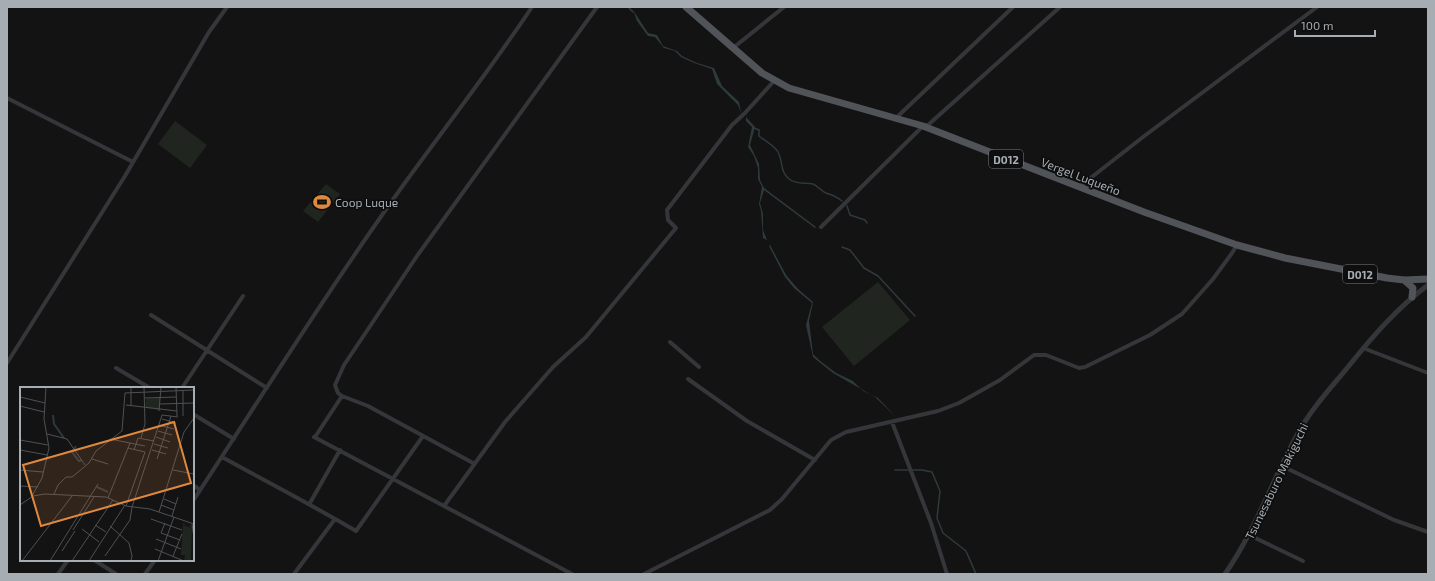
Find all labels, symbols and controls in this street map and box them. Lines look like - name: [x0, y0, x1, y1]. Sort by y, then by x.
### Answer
- scale bar: [1295, 12, 1375, 38]
- text: 100 m: [1301, 18, 1333, 32]
- road number: D012: [989, 150, 1023, 168]
- street label: Vergel Luqueño: [1039, 154, 1123, 198]
- sports icon: Coop Luque: [312, 192, 332, 212]
- place label: Coop Luque: [335, 195, 398, 209]
- road number: D012: [1343, 265, 1377, 283]
- inset map: [20, 387, 194, 561]
- street label: Tsunesaburo Makiguchi: [1242, 420, 1310, 542]

